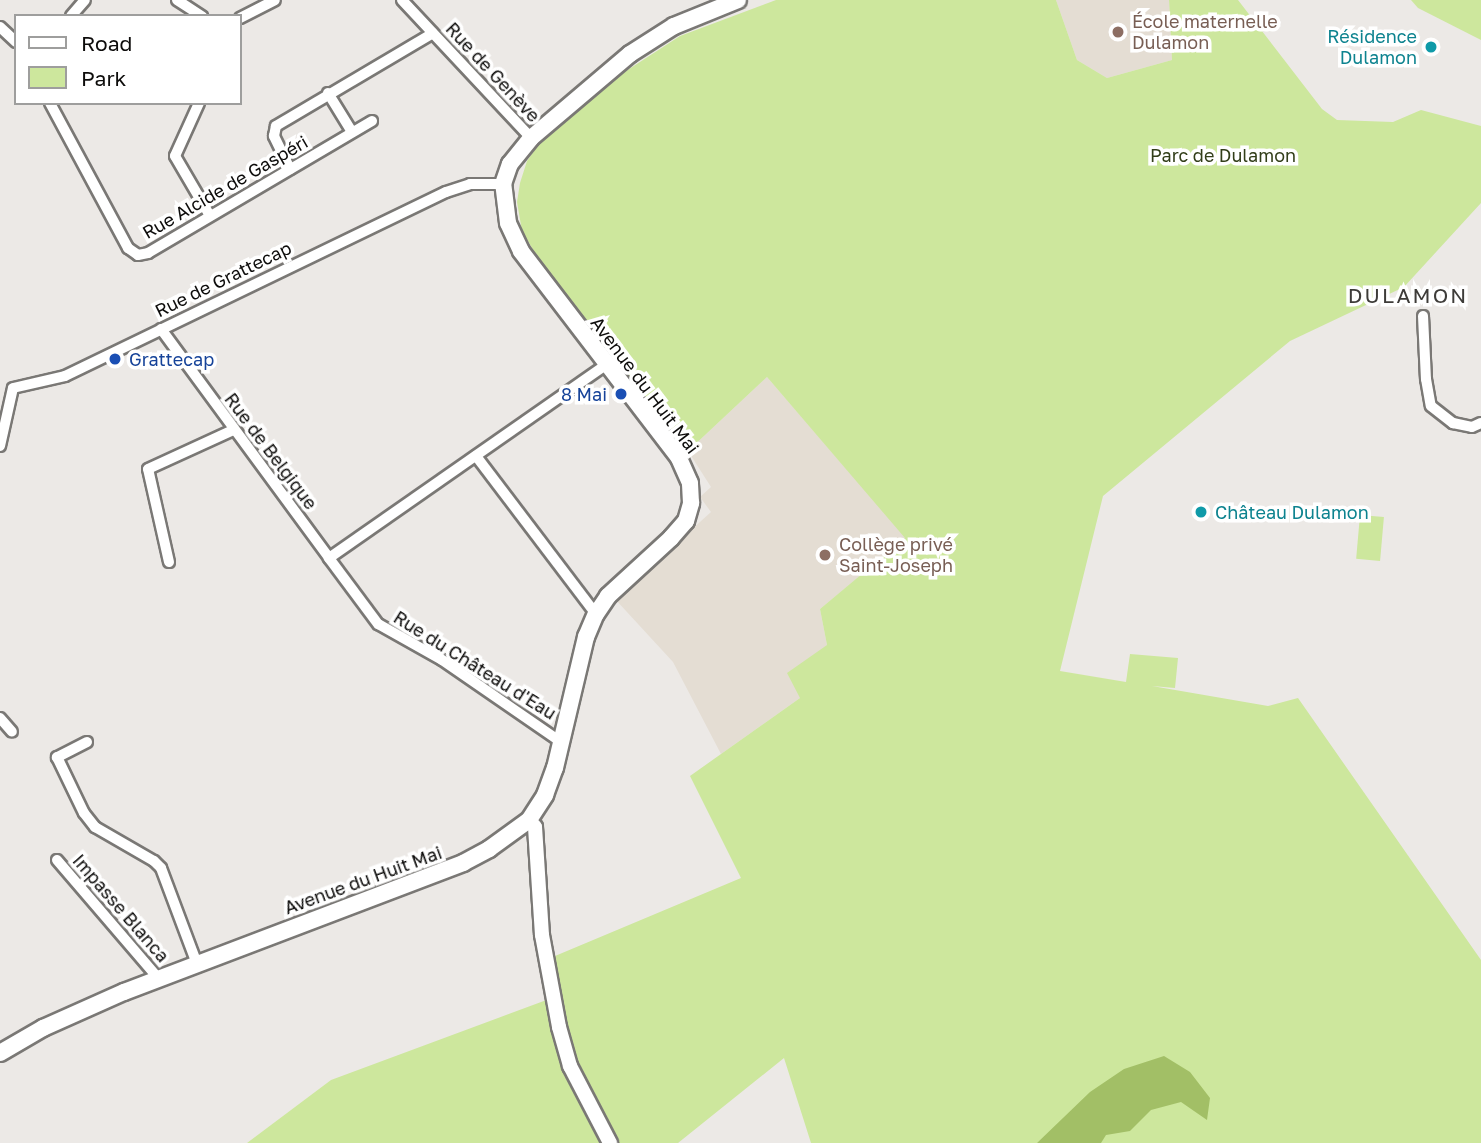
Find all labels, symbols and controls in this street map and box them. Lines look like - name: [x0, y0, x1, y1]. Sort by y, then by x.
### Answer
- place label: École maternelle Dulamon: [1132, 11, 1278, 54]
- legend: [14, 14, 242, 105]
- street label: Rue de Genève: [441, 18, 545, 126]
- marker: École maternelle Dulamon: [1110, 24, 1126, 40]
- place label: Résidence Dulamon: [1327, 26, 1417, 68]
- text: Road: [81, 30, 132, 56]
- marker: Résidence Dulamon: [1423, 39, 1439, 55]
- text: Park: [81, 65, 126, 91]
- street label: Rue Alcide de Gaspéri: [138, 131, 312, 243]
- park label: Parc de Dulamon: [1150, 144, 1296, 166]
- street label: Rue de Grattecap: [151, 237, 295, 321]
- district label: DULAMON: [1349, 282, 1467, 308]
- street label: Avenue du Huit Mai: [586, 312, 704, 458]
- place label: Grattecap: [129, 348, 214, 370]
- marker: Grattecap: [107, 351, 123, 367]
- place label: 8 Mai: [561, 383, 607, 405]
- marker: 8 Mai: [613, 386, 629, 402]
- street label: Rue de Belgique: [220, 389, 322, 513]
- place label: Château Dulamon: [1215, 501, 1369, 523]
- marker: Château Dulamon: [1193, 504, 1209, 520]
- place label: Collège privé Saint-Joseph: [839, 534, 953, 576]
- marker: Collège privé Saint-Joseph: [817, 547, 833, 563]
- street label: Rue du Château d'Eau: [390, 606, 560, 724]
- street label: Avenue du Huit Mai: [281, 841, 445, 919]
- street label: Impasse Blanca: [68, 850, 174, 966]

